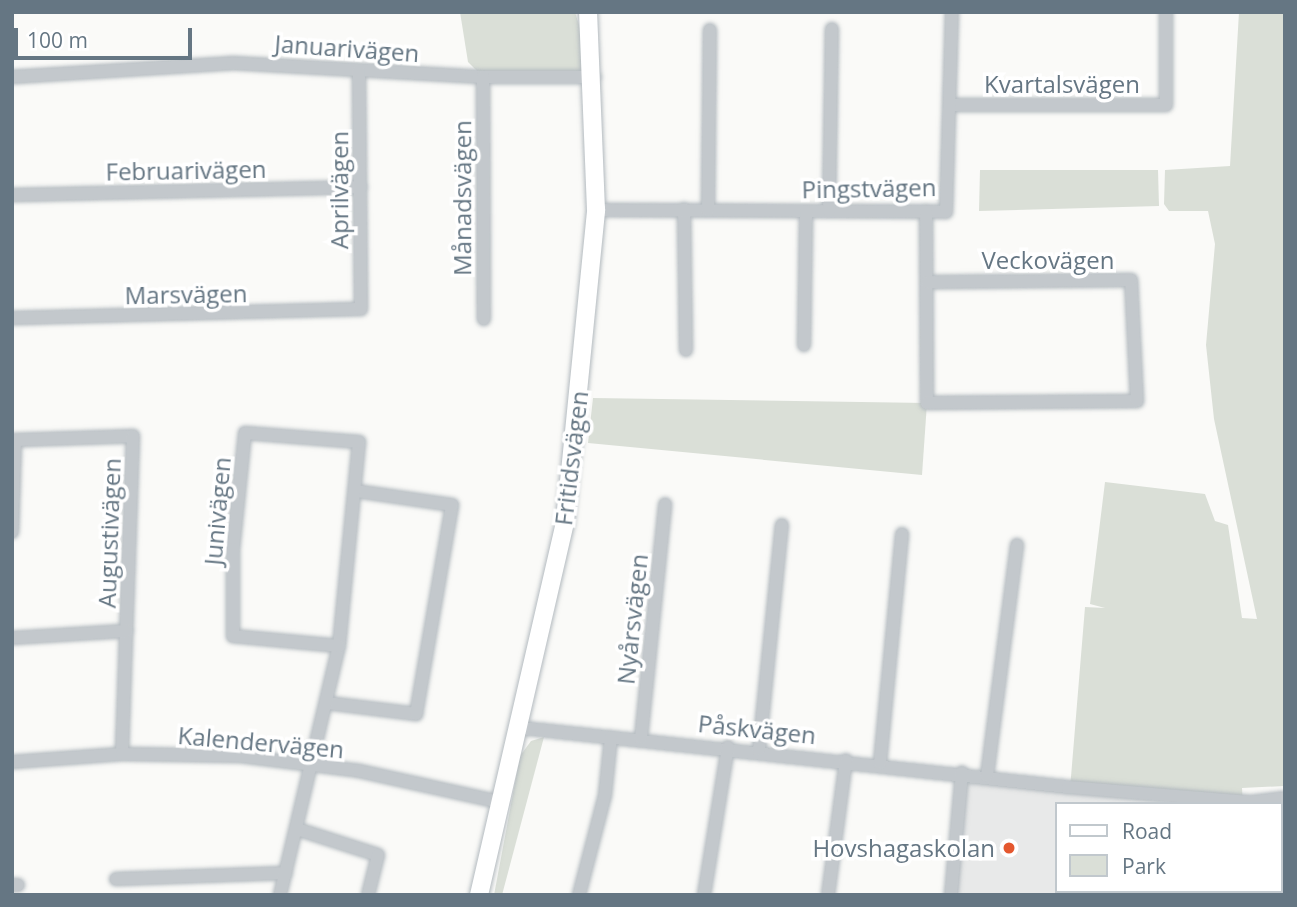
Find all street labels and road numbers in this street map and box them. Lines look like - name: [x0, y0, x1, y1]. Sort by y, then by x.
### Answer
- street label: Januarivägen: [274, 29, 420, 67]
- street label: Kvartalsvägen: [984, 70, 1140, 98]
- street label: Månadsvägen: [448, 120, 476, 276]
- street label: Aprilvägen: [325, 131, 353, 249]
- street label: Februarivägen: [105, 154, 267, 186]
- street label: Pingstvägen: [801, 172, 937, 204]
- street label: Veckovägen: [982, 246, 1114, 274]
- street label: Marsvägen: [124, 279, 248, 309]
- street label: Fritidsvägen: [548, 389, 594, 527]
- street label: Junivägen: [198, 456, 236, 566]
- street label: Augustivägen: [92, 457, 126, 609]
- street label: Nyårsvägen: [611, 552, 653, 686]
- street label: Påskvägen: [697, 708, 817, 750]
- street label: Kalendervägen: [177, 720, 345, 764]

